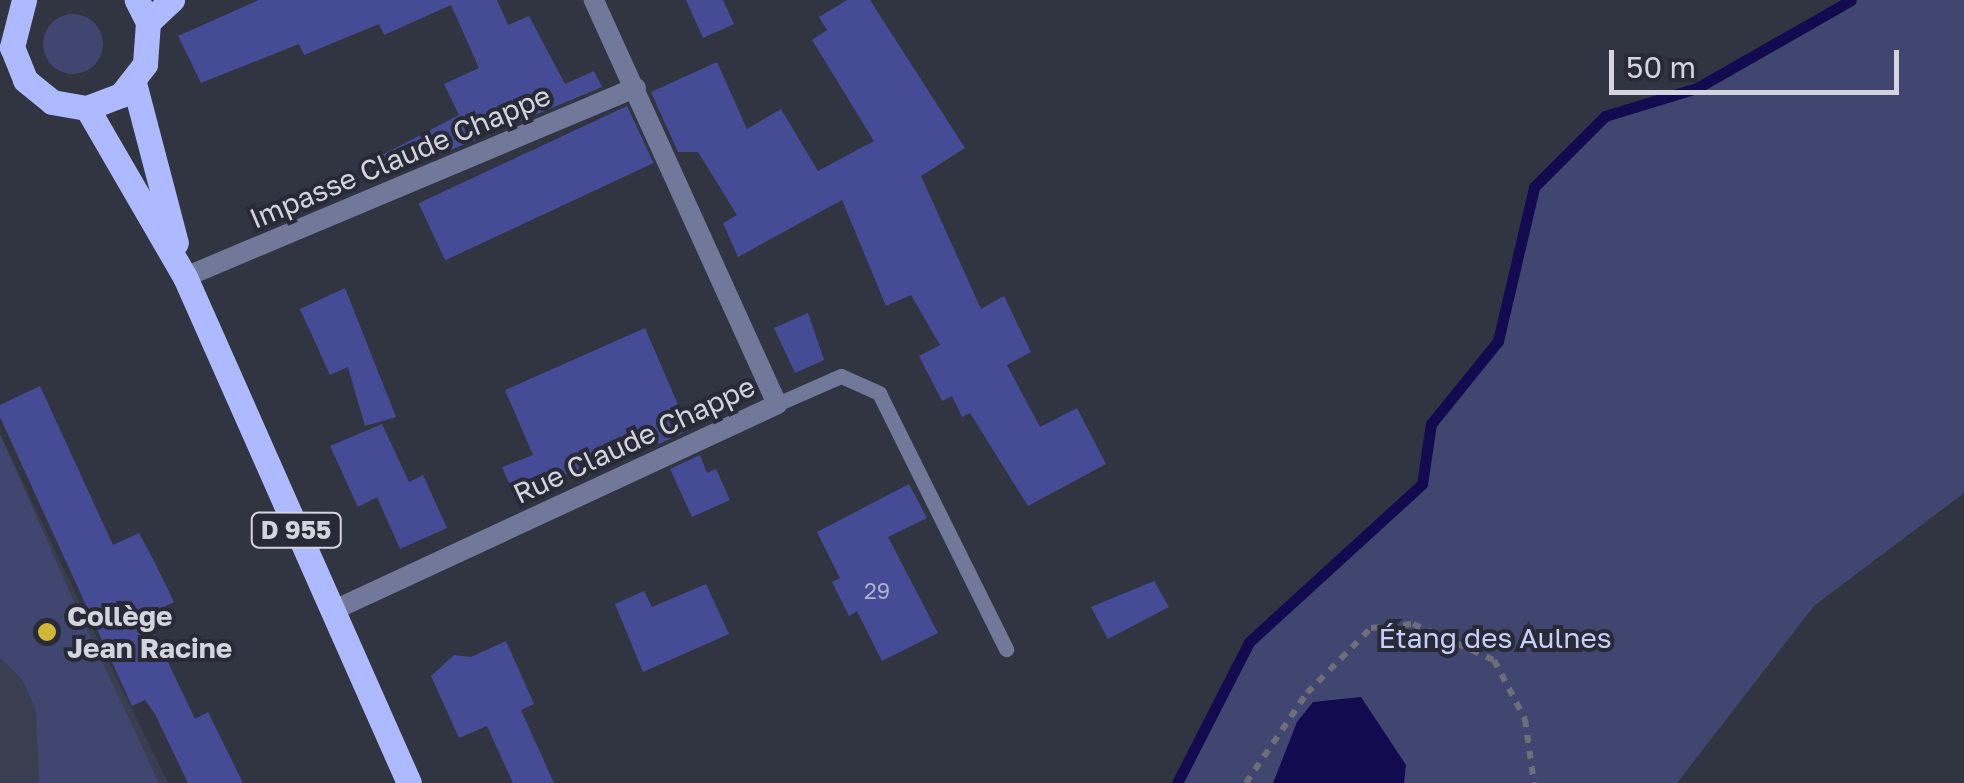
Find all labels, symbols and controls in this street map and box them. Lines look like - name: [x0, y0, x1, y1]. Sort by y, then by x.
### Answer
- scale bar: [1614, 30, 1904, 92]
- text: 50 m: [1626, 49, 1696, 85]
- street label: Impasse Claude Chappe: [245, 78, 555, 236]
- street label: Rue Claude Chappe: [508, 369, 760, 511]
- road number: D 955: [248, 510, 344, 550]
- house number: 29: [864, 578, 890, 604]
- place label: Collège Jean Racine: [67, 599, 232, 665]
- marker: Collège Jean Racine: [36, 621, 58, 643]
- park label: Étang des Aulnes: [1378, 621, 1612, 655]

